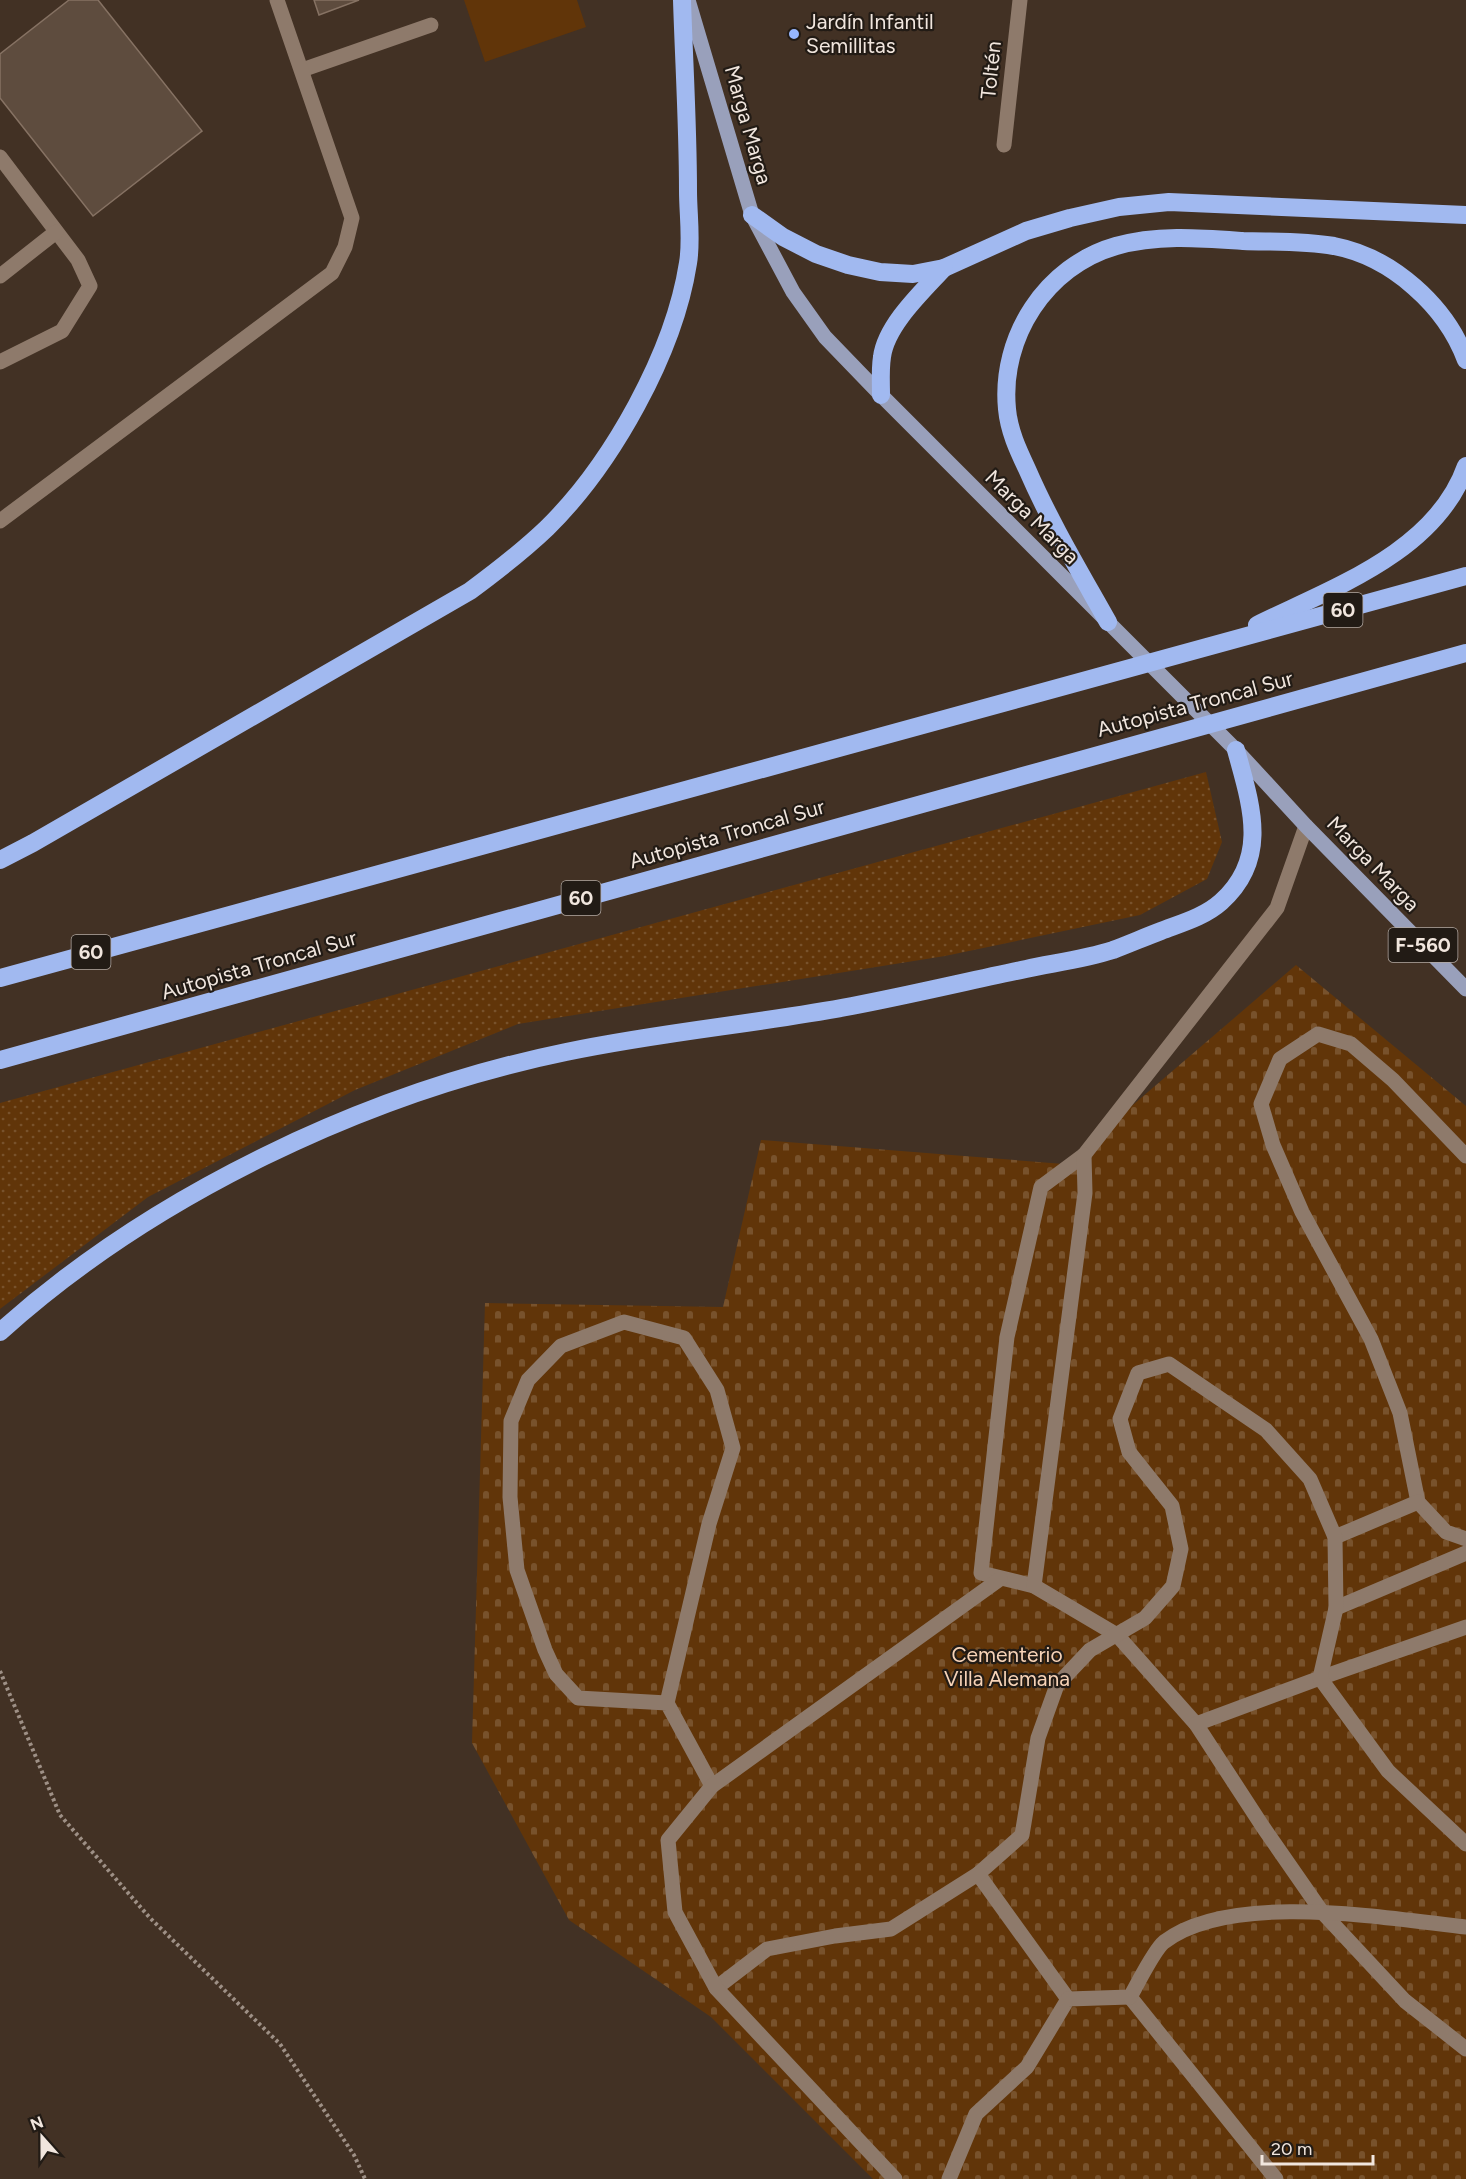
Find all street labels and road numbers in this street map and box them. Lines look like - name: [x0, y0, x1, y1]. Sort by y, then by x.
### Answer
- street label: Toltén: [975, 40, 1006, 100]
- street label: Marga Marga: [720, 63, 777, 187]
- street label: Marga Marga: [980, 465, 1084, 569]
- road number: 60: [1324, 593, 1362, 627]
- street label: Autopista Troncal Sur: [1094, 665, 1296, 742]
- street label: Autopista Troncal Sur: [626, 794, 827, 873]
- street label: Marga Marga: [1322, 811, 1425, 916]
- road number: 60: [562, 881, 600, 915]
- street label: Autopista Troncal Sur: [158, 925, 359, 1004]
- road number: F-560: [1388, 928, 1458, 962]
- road number: 60: [72, 935, 110, 969]

